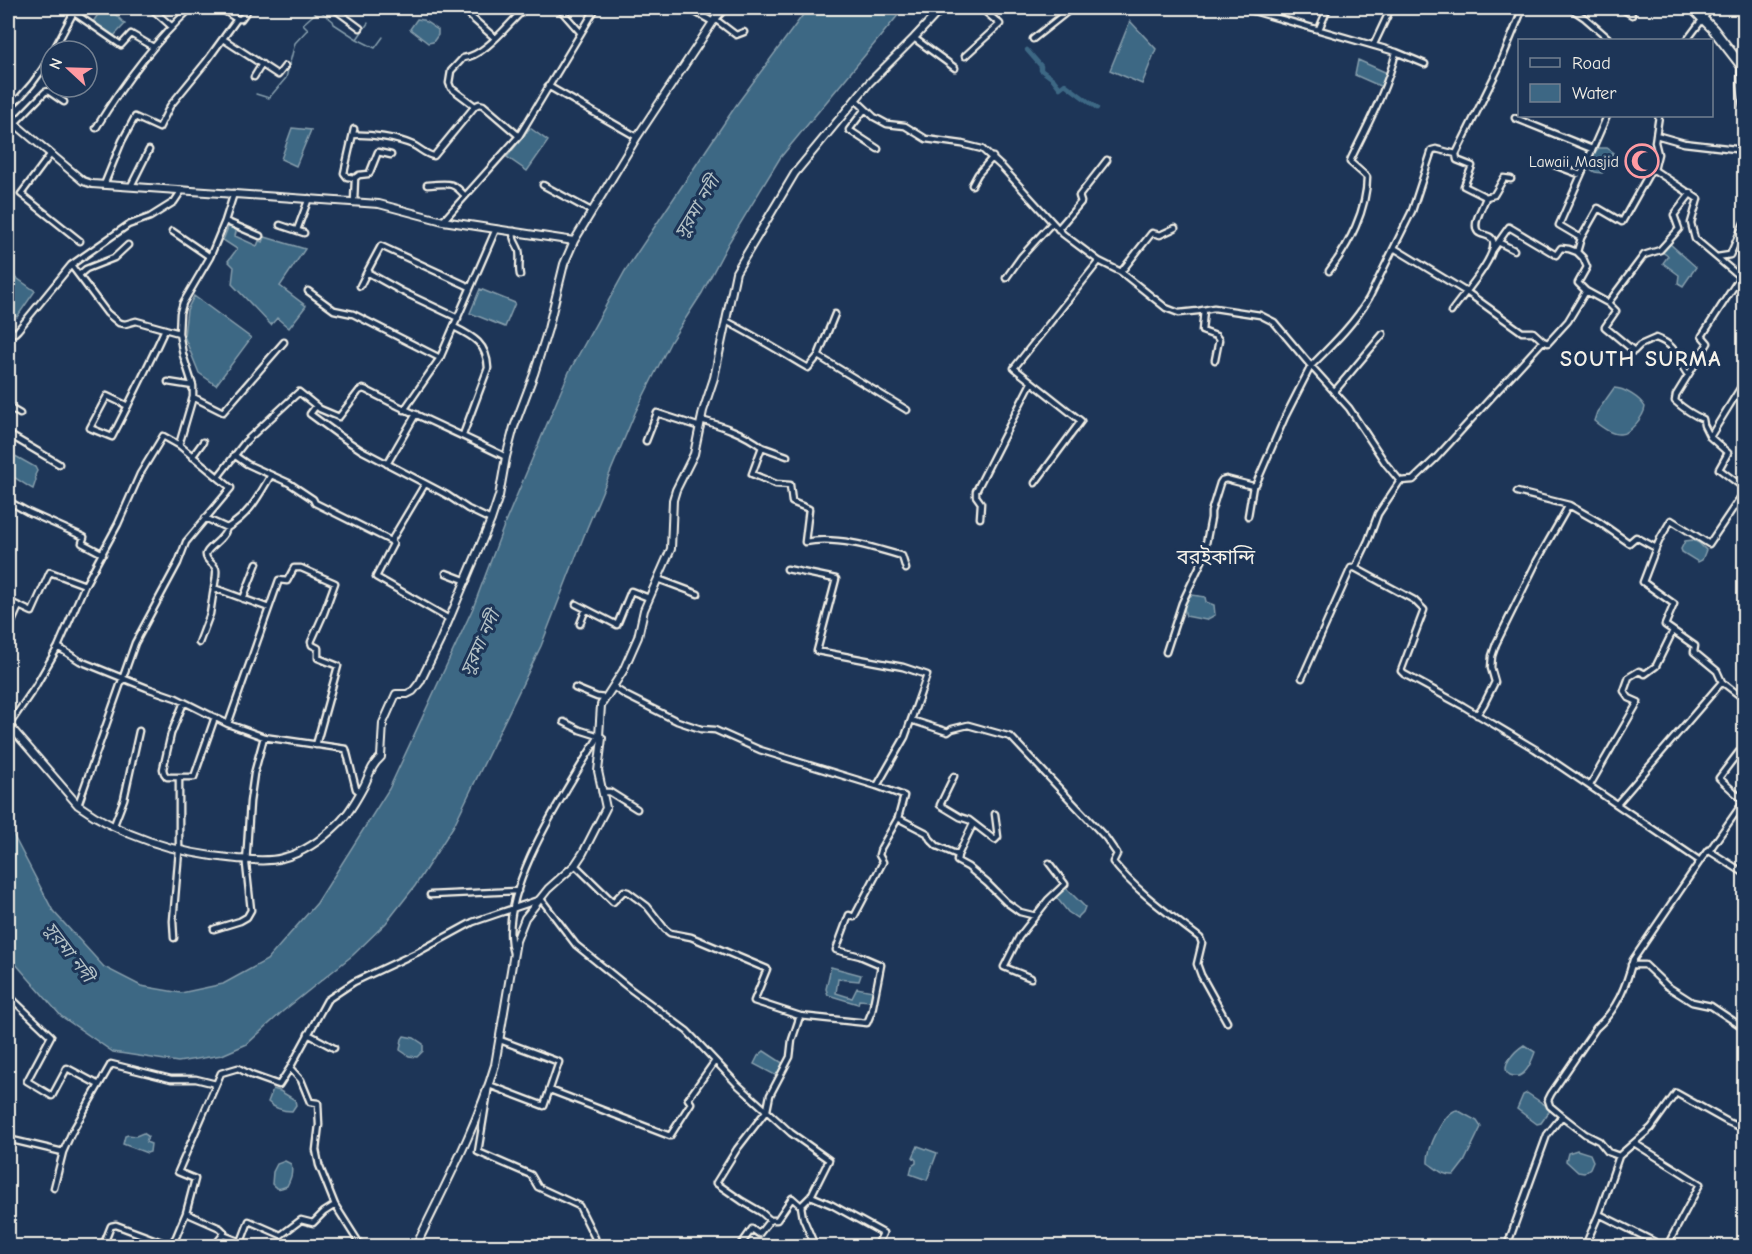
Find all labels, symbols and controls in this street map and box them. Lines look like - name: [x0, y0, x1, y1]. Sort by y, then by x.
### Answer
- north arrow: [39, 39, 99, 99]
- legend: [1518, 39, 1713, 117]
- text: Road: [1572, 53, 1611, 74]
- text: N: [46, 56, 66, 72]
- text: Water: [1572, 83, 1617, 104]
- mosque icon: Lawaii Masjid: [1624, 143, 1660, 179]
- place label: Lawaii Masjid: [1529, 153, 1619, 171]
- water label: সুরমা নদী: [670, 169, 726, 242]
- district label: SOUTH SURMA: [1560, 346, 1722, 372]
- district label: বরইকান্দি: [1176, 545, 1256, 569]
- water label: সুরমা নদী: [455, 604, 506, 679]
- water label: সুরমা নদী: [39, 918, 101, 989]

